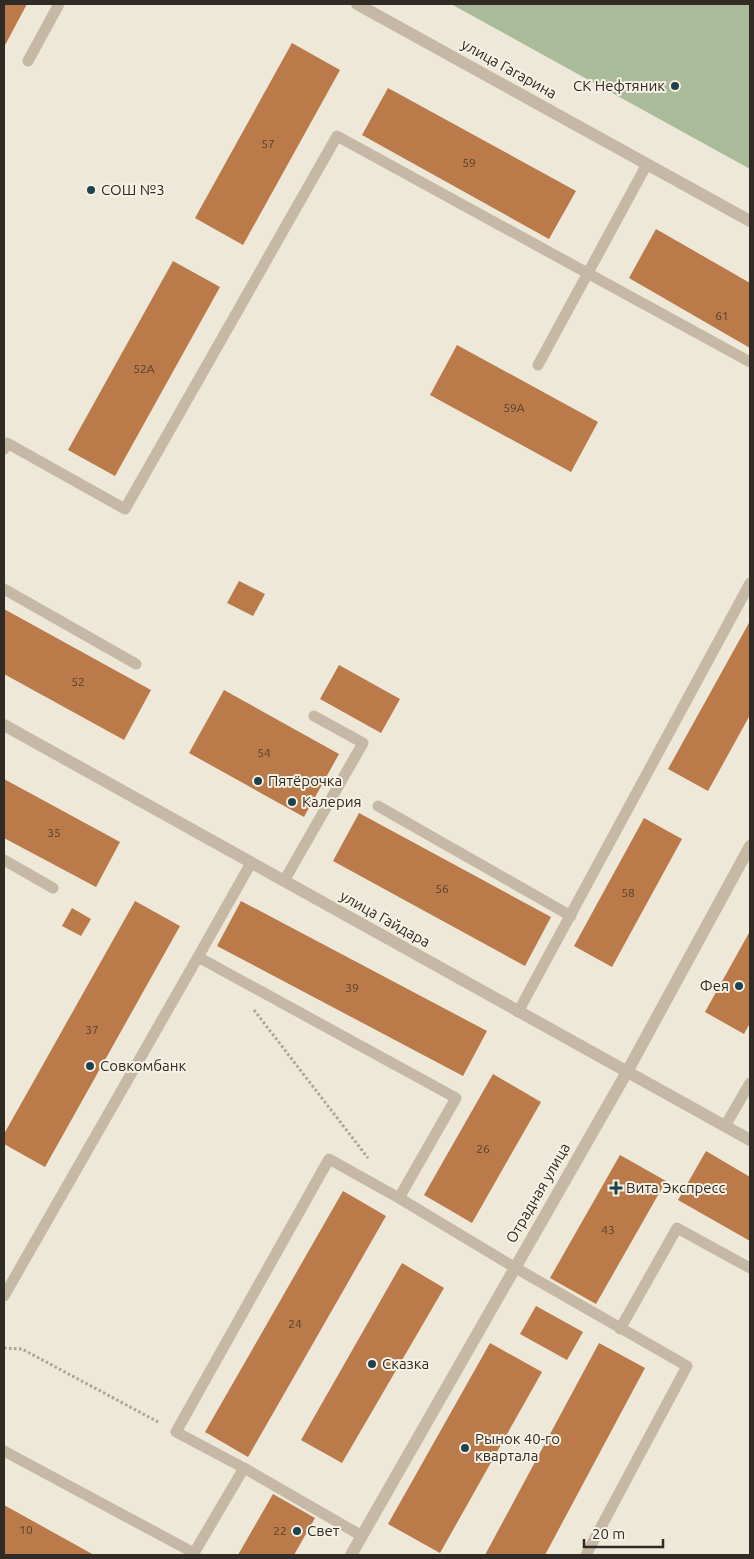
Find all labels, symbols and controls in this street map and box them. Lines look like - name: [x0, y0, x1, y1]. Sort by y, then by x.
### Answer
- street label: улица Гагарина: [459, 35, 560, 102]
- place label: СК Нефтяник: [573, 77, 665, 94]
- marker: СК Нефтяник: [669, 80, 681, 92]
- house number: 57: [261, 137, 275, 150]
- house number: 59: [462, 156, 476, 169]
- place label: СОШ №3: [101, 181, 165, 198]
- marker: СОШ №3: [85, 184, 97, 196]
- house number: 61: [715, 309, 729, 322]
- house number: 52А: [133, 362, 155, 375]
- house number: 59А: [503, 401, 525, 414]
- house number: 52: [71, 675, 85, 688]
- house number: 54: [257, 746, 271, 759]
- place label: Пятёрочка: [268, 772, 342, 789]
- marker: Пятёрочка: [252, 775, 264, 787]
- place label: Калерия: [302, 793, 362, 810]
- marker: Калерия: [286, 796, 298, 808]
- house number: 35: [47, 826, 61, 839]
- house number: 56: [435, 882, 449, 895]
- house number: 58: [621, 886, 635, 899]
- street label: улица Гайдара: [337, 887, 433, 950]
- place label: Фея: [700, 977, 729, 994]
- marker: Фея: [733, 980, 745, 992]
- house number: 39: [345, 981, 359, 994]
- house number: 37: [85, 1023, 99, 1036]
- place label: Совкомбанк: [100, 1057, 187, 1074]
- marker: Совкомбанк: [84, 1060, 96, 1072]
- street label: Отрадная улица: [502, 1140, 573, 1246]
- house number: 26: [476, 1142, 490, 1155]
- place label: Вита Экспресс: [626, 1179, 726, 1196]
- marker: Вита Экспресс: [610, 1182, 622, 1194]
- house number: 43: [601, 1223, 615, 1236]
- house number: 24: [288, 1317, 302, 1330]
- place label: Сказка: [382, 1355, 429, 1372]
- marker: Сказка: [366, 1358, 378, 1370]
- place label: Рынок 40-го квартала: [475, 1430, 560, 1464]
- marker: Рынок 40-го квартала: [459, 1442, 471, 1454]
- scale bar: [584, 1516, 663, 1548]
- place label: Свет: [307, 1522, 340, 1539]
- house number: 10: [19, 1523, 33, 1536]
- house number: 22: [273, 1524, 287, 1537]
- marker: Свет: [291, 1525, 303, 1537]
- text: 20 m: [592, 1525, 625, 1542]

